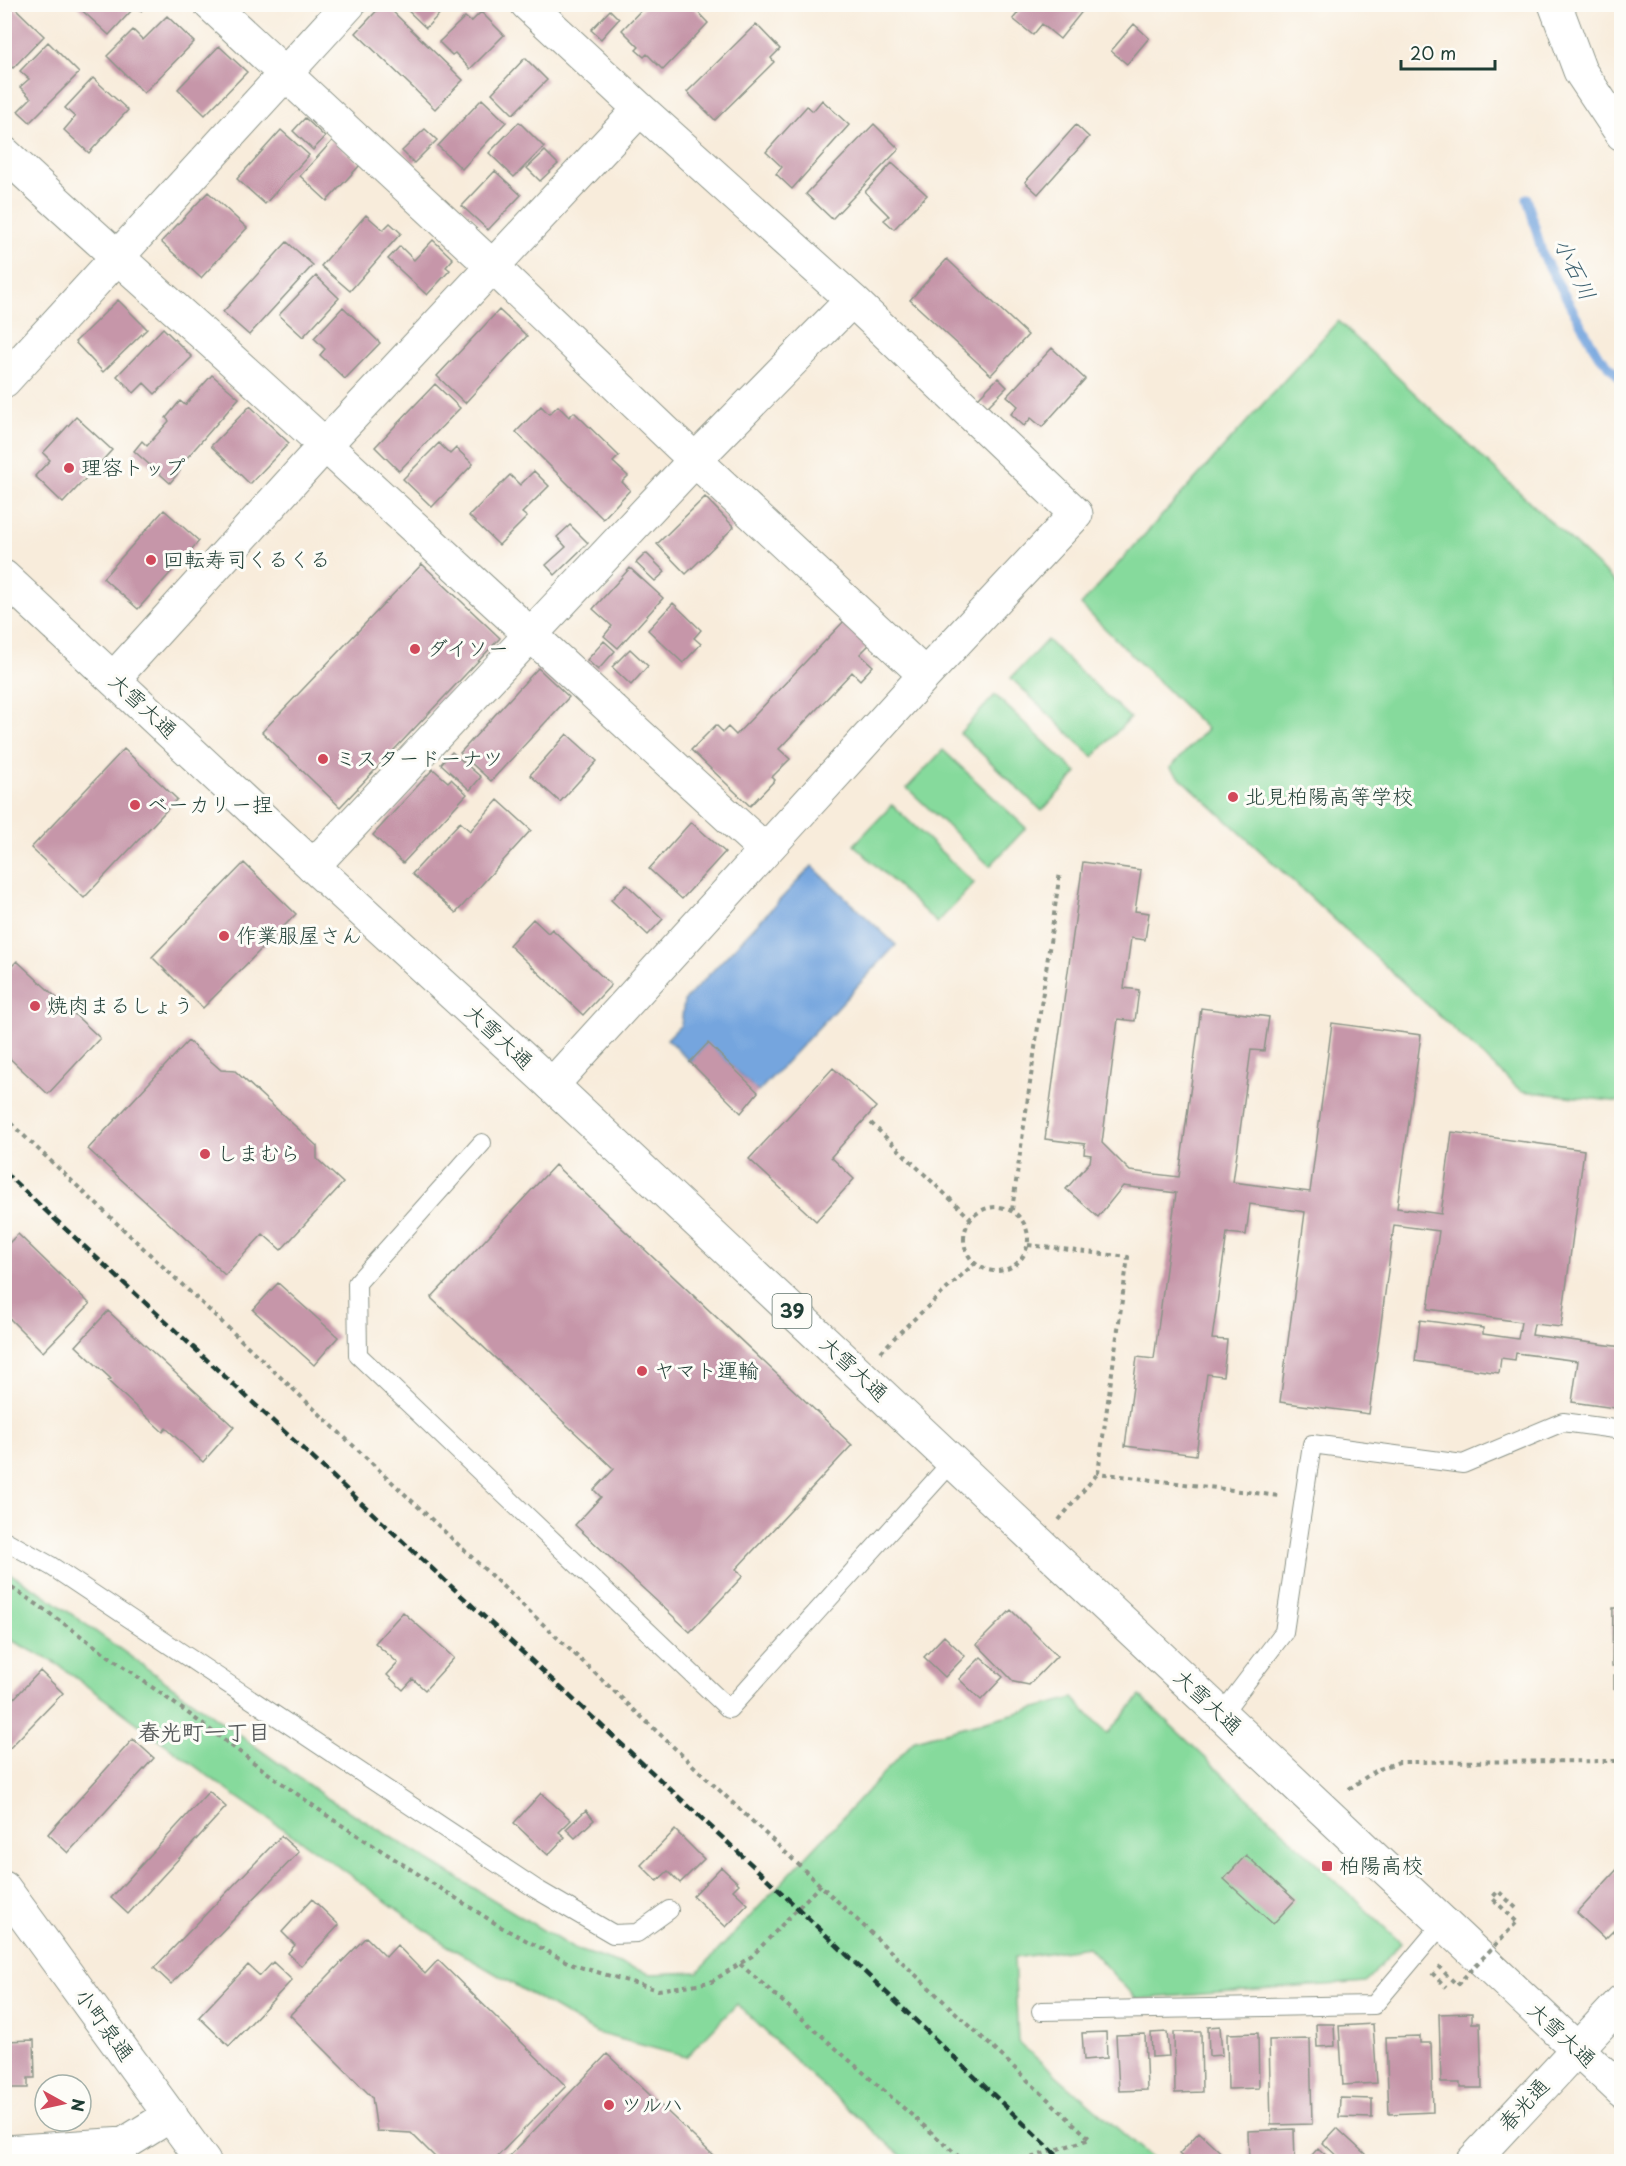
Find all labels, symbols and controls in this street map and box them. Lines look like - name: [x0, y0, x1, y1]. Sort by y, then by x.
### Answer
- scale bar: [1401, 33, 1496, 71]
- text: 20 m: [1410, 39, 1456, 66]
- water label: 小石川: [1547, 231, 1606, 305]
- place label: 理容トップ: [81, 450, 186, 482]
- marker: 理容トップ: [62, 461, 76, 475]
- place label: 回転寿司くるくる: [163, 542, 331, 574]
- marker: 回転寿司くるくる: [144, 553, 158, 567]
- place label: ダイソー: [427, 631, 509, 663]
- marker: ダイソー: [408, 642, 422, 656]
- street label: 大雪大通: [103, 664, 186, 745]
- place label: ミスタードーナツ: [335, 741, 503, 773]
- marker: ミスタードーナツ: [316, 752, 330, 766]
- place label: 北見柏陽高等学校: [1245, 779, 1413, 811]
- place label: ベーカリー捏: [147, 787, 273, 819]
- marker: 北見柏陽高等学校: [1226, 790, 1240, 804]
- marker: ベーカリー捏: [128, 798, 142, 812]
- place label: 作業服屋さん: [236, 918, 362, 950]
- marker: 作業服屋さん: [217, 929, 231, 943]
- place label: 焼肉まるしょう: [47, 988, 194, 1020]
- street label: 大雪大通: [459, 995, 542, 1076]
- marker: 焼肉まるしょう: [28, 999, 42, 1013]
- place label: しまむら: [217, 1136, 301, 1168]
- marker: しまむら: [198, 1147, 212, 1161]
- road number: 39: [772, 1294, 812, 1328]
- street label: 大雪大通: [814, 1327, 897, 1408]
- place label: ヤマト運輸: [654, 1353, 759, 1385]
- marker: ヤマト運輸: [635, 1364, 649, 1378]
- street label: 大雪大通: [1168, 1660, 1251, 1741]
- district label: 春光町一丁目: [138, 1714, 270, 1747]
- place label: 柏陽高校: [1339, 1848, 1423, 1880]
- marker: 柏陽高校: [1320, 1859, 1334, 1873]
- street label: 小町泉通: [68, 1980, 143, 2067]
- street label: 大雪大通: [1522, 1993, 1605, 2074]
- street label: 春光通: [1489, 2070, 1556, 2138]
- north arrow: [33, 2073, 93, 2133]
- place label: ツルハ: [621, 2087, 683, 2119]
- text: N: [66, 2097, 92, 2113]
- marker: ツルハ: [602, 2098, 616, 2112]

